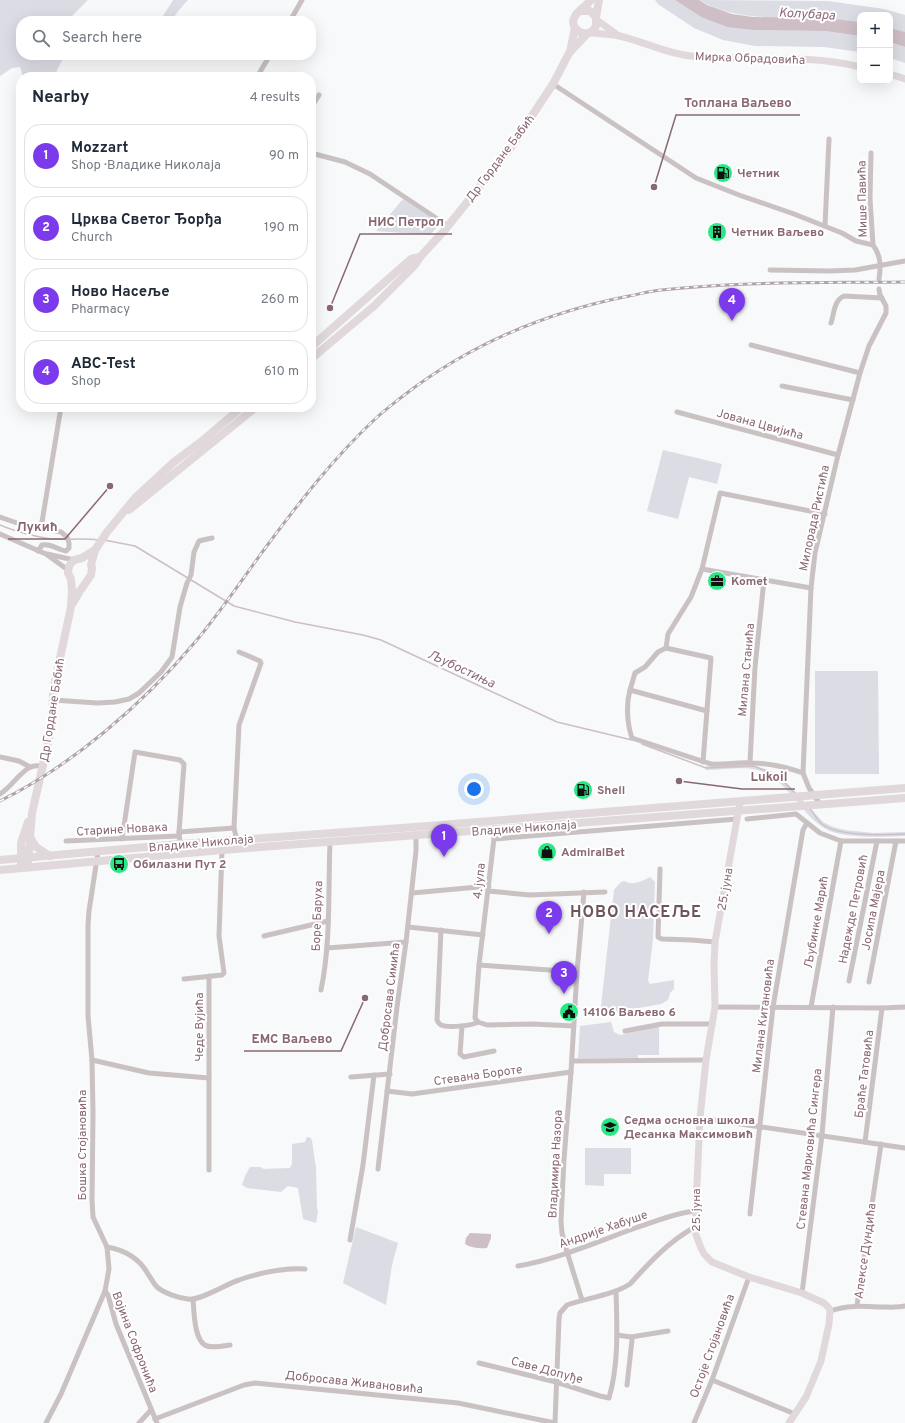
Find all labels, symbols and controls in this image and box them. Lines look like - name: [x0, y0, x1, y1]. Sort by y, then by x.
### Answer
- water label: Колубара: [778, 6, 836, 24]
- map controls: [857, 12, 893, 84]
- button: +: [857, 12, 893, 48]
- search box: [16, 16, 316, 60]
- icon: search: [30, 27, 52, 49]
- text: Search here: [62, 29, 142, 48]
- button: −: [857, 48, 893, 84]
- street label: Мирка Обрадовића: [695, 49, 805, 69]
- text: Nearby: [32, 87, 89, 109]
- text: 4 results: [250, 90, 300, 106]
- callout: Топлана Ваљево: [676, 90, 800, 115]
- text: Топлана Ваљево: [684, 96, 792, 112]
- street label: Др Гордане Бабић: [463, 112, 539, 205]
- text: Mozzart: [71, 139, 128, 158]
- text: 1: [43, 148, 49, 164]
- text: 90 m: [269, 148, 299, 164]
- text: Shop · Владике Николаја: [71, 158, 221, 174]
- street label: Мише Павића: [854, 160, 872, 238]
- fuel station icon: Четник: [712, 162, 734, 184]
- place label: Четник: [737, 166, 780, 182]
- callout: НИС Петрол: [360, 209, 452, 234]
- text: Црква Светог Ђорђа: [71, 211, 222, 230]
- text: НИС Петрол: [368, 215, 444, 231]
- text: 2: [42, 220, 50, 236]
- text: 190 m: [264, 220, 299, 236]
- building icon: Четник Ваљево: [706, 221, 728, 243]
- place label: Четник Ваљево: [731, 225, 824, 241]
- text: Church: [71, 230, 113, 246]
- text: Ново Насеље: [71, 283, 170, 302]
- pin: 4: [719, 288, 745, 321]
- text: 3: [42, 292, 50, 308]
- text: 260 m: [261, 292, 299, 308]
- text: Pharmacy: [71, 302, 130, 318]
- text: ABC-Test: [71, 355, 136, 374]
- text: 4: [42, 364, 50, 380]
- text: 610 m: [264, 364, 299, 380]
- text: Shop: [71, 374, 101, 390]
- street label: Јована Цвијића: [715, 406, 805, 444]
- street label: Милорада Ристића: [796, 464, 834, 573]
- callout: Лукић: [8, 514, 65, 539]
- text: Лукић: [16, 520, 58, 536]
- office icon: Komet: [706, 570, 728, 592]
- place label: Komet: [731, 574, 768, 590]
- street label: Милана Станића: [735, 623, 759, 718]
- water label: Љубостиња: [425, 647, 498, 692]
- street label: Др Гордане Бабић: [37, 657, 69, 763]
- callout: Lukoil: [742, 764, 795, 789]
- text: Lukoil: [751, 770, 787, 786]
- your location: [464, 779, 484, 799]
- fuel station icon: Shell: [572, 779, 594, 801]
- place label: Shell: [597, 783, 625, 799]
- street label: Владике Николаја: [471, 817, 577, 841]
- street label: Старине Новака: [76, 820, 168, 840]
- pin: 1: [431, 824, 457, 857]
- street label: Владике Николаја: [148, 831, 254, 857]
- shop icon: AdmiralBet: [536, 841, 558, 863]
- place label: AdmiralBet: [561, 845, 625, 861]
- bus stop icon: Обилазни Пут 2: [108, 853, 130, 875]
- street label: Надежде Петровић: [836, 853, 872, 965]
- place label: Обилазни Пут 2: [133, 857, 226, 873]
- street label: 4. јула: [470, 862, 490, 900]
- street label: 25. јуна: [714, 866, 738, 912]
- street label: Јосипа Мајера: [858, 869, 890, 952]
- street label: Љубинке Марић: [801, 875, 833, 970]
- street label: Боре Баруха: [309, 880, 327, 952]
- pin: 2: [536, 901, 562, 934]
- district label: НОВО НАСЕЉЕ: [570, 903, 702, 923]
- street label: Добросава Симића: [375, 942, 405, 1052]
- street label: Милана Китановића: [749, 958, 779, 1074]
- pin: 3: [551, 961, 577, 994]
- street label: Чеде Вујића: [192, 992, 208, 1062]
- public building icon: 14106 Ваљево 6: [558, 1001, 580, 1023]
- place label: 14106 Ваљево 6: [583, 1005, 676, 1021]
- callout: ЕМС Ваљево: [244, 1026, 341, 1051]
- street label: Браће Татовића: [852, 1029, 878, 1119]
- text: ЕМС Ваљево: [252, 1032, 332, 1048]
- street label: Стевана Бороте: [433, 1062, 524, 1090]
- street label: Стевана Марковића Сингера: [794, 1068, 826, 1230]
- street label: Бошка Стојановића: [75, 1090, 91, 1200]
- street label: Владимира Назора: [545, 1109, 567, 1219]
- place label: Седма основна школа Десанка Максимовић: [624, 1113, 755, 1143]
- school or university icon: Седма основна школа Десанка Максимовић: [599, 1116, 621, 1138]
- street label: 25. јуна: [689, 1188, 705, 1232]
- street label: Алексе Дундића: [851, 1202, 881, 1300]
- street label: Андрије Хабуше: [557, 1207, 650, 1253]
- street label: Војина Софронића: [107, 1290, 161, 1395]
- street label: Остоје Стојановића: [687, 1292, 739, 1401]
- street label: Саве Допуђе: [509, 1354, 585, 1388]
- street label: Добросава Живановића: [284, 1368, 424, 1398]

